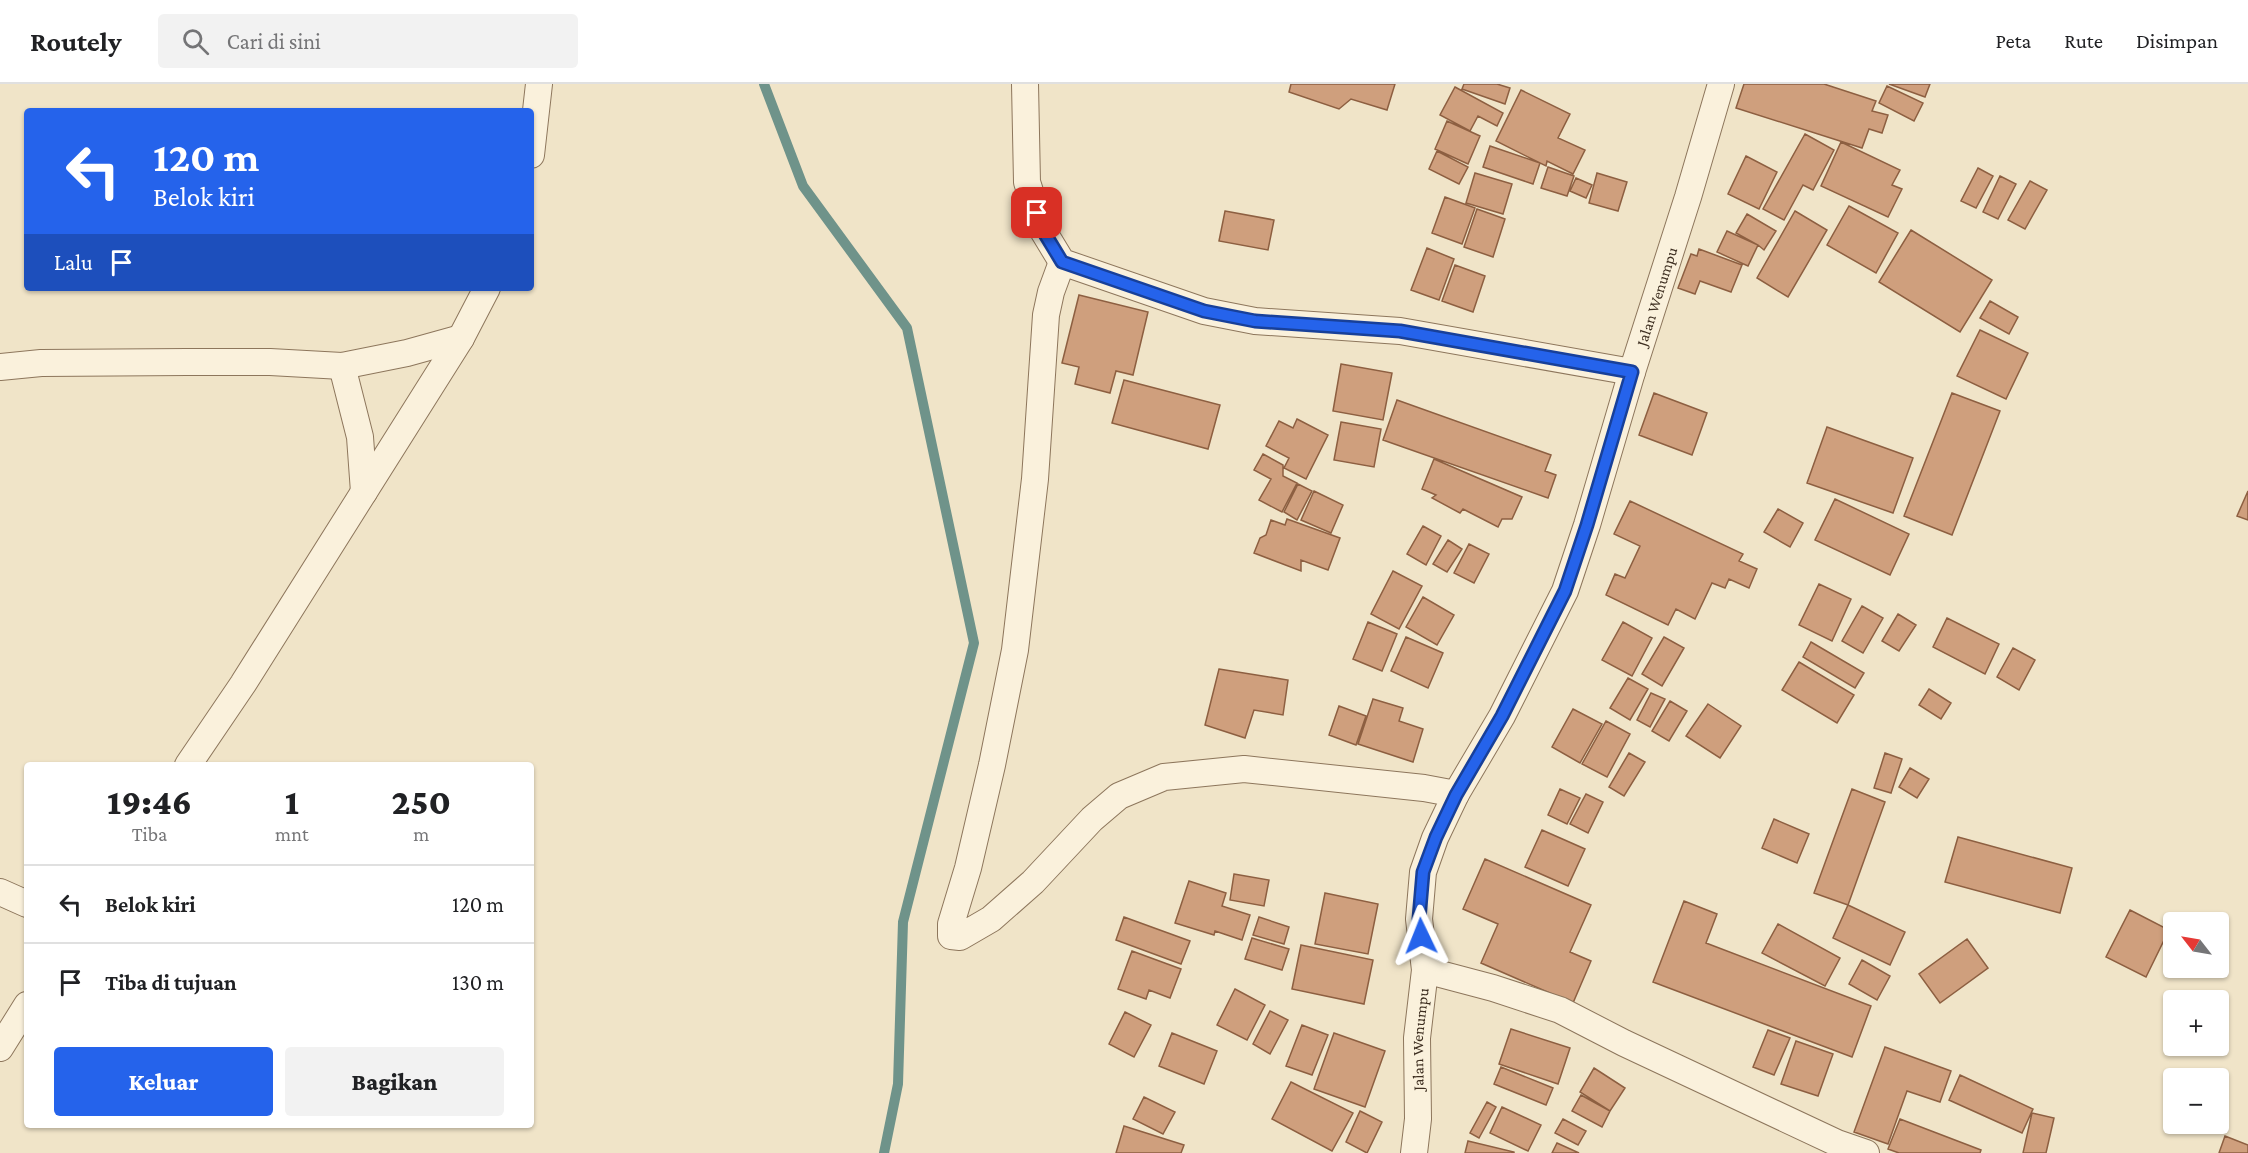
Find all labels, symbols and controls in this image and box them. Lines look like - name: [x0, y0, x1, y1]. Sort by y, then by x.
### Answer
- search box: [158, 14, 578, 68]
- icon: search: [179, 25, 212, 58]
- text: Routely: [30, 26, 122, 57]
- text: Cari di sini: [227, 29, 321, 54]
- text: Peta: [1995, 29, 2031, 53]
- text: Rute: [2064, 29, 2103, 53]
- text: Disimpan: [2136, 29, 2218, 53]
- icon: left: [54, 132, 132, 210]
- text: 120 m: [153, 133, 259, 180]
- text: Belok kiri: [153, 182, 255, 212]
- pin: [1011, 187, 1062, 238]
- icon: arrive: [1020, 196, 1053, 229]
- street label: Jalan Wenumpu: [1632, 244, 1680, 350]
- icon: arrive: [105, 246, 138, 279]
- text: Lalu: [54, 250, 93, 275]
- text: 19:46: [107, 782, 192, 822]
- text: 1: [285, 782, 299, 822]
- text: 250: [392, 782, 451, 822]
- text: Tiba: [132, 823, 167, 845]
- text: mnt: [275, 823, 309, 845]
- text: m: [413, 823, 429, 845]
- icon: left: [54, 888, 87, 921]
- text: Belok kiri: [105, 892, 196, 917]
- text: 120 m: [452, 892, 504, 917]
- position arrow: [1389, 904, 1453, 968]
- north arrow: [2163, 912, 2229, 978]
- map controls: [2163, 912, 2229, 1134]
- icon: arrive: [54, 966, 87, 999]
- text: Tiba di tujuan: [105, 970, 237, 995]
- text: 130 m: [452, 970, 504, 995]
- street label: Jalan Wenumpu: [1408, 986, 1431, 1093]
- button: +: [2163, 990, 2229, 1056]
- button: Keluar: [54, 1047, 273, 1116]
- button: Bagikan: [285, 1047, 504, 1116]
- button: −: [2163, 1068, 2229, 1134]

